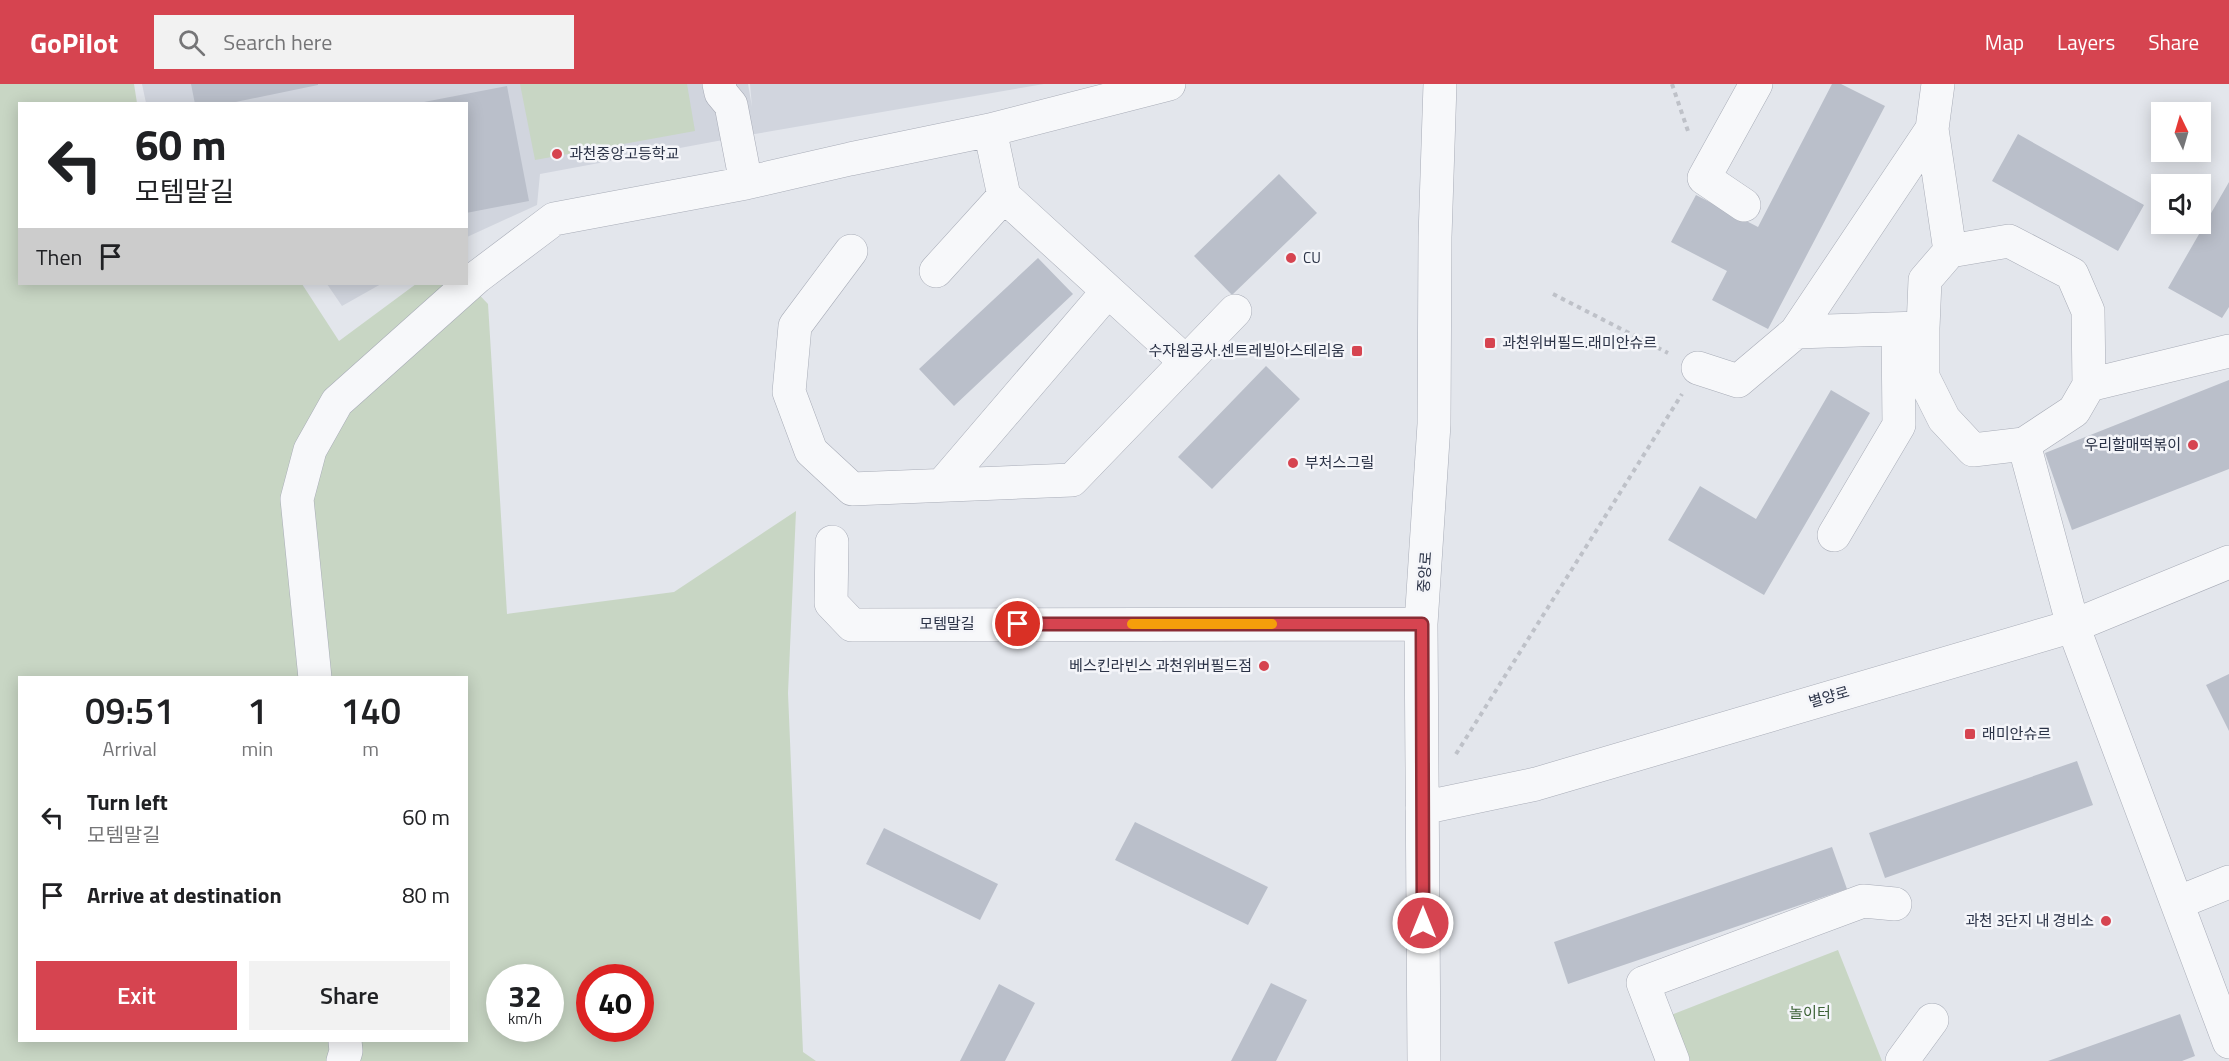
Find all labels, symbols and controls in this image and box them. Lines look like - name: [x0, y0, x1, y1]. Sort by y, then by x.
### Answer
- search box: [154, 15, 574, 69]
- text: GoPilot: [30, 21, 118, 64]
- text: Search here: [223, 25, 332, 59]
- icon: search: [175, 26, 208, 59]
- text: Map: [1985, 26, 2024, 58]
- text: Layers: [2057, 26, 2115, 58]
- text: Share: [2148, 26, 2199, 58]
- north arrow: [2151, 102, 2211, 162]
- map controls: [2151, 102, 2211, 234]
- text: 60 m: [135, 112, 227, 176]
- icon: left: [36, 126, 114, 204]
- place label: 과천중앙고등학교: [569, 142, 679, 165]
- marker: 과천중앙고등학교: [550, 147, 564, 161]
- text: 모템말길: [135, 170, 234, 211]
- button: sound: [2151, 174, 2211, 234]
- text: Then: [36, 240, 82, 274]
- icon: arrive: [94, 240, 127, 273]
- place label: CU: [1303, 246, 1321, 269]
- marker: CU: [1284, 251, 1298, 265]
- place label: 과천위버필드.래미안슈르: [1502, 331, 1657, 354]
- marker: 과천위버필드.래미안슈르: [1483, 336, 1497, 350]
- place label: 수자원공사.센트레빌아스테리움: [1149, 339, 1345, 362]
- marker: 수자원공사.센트레빌아스테리움: [1350, 344, 1364, 358]
- place label: 우리할매떡볶이: [2084, 433, 2181, 456]
- marker: 우리할매떡볶이: [2186, 438, 2200, 452]
- place label: 부처스그릴: [1305, 451, 1374, 474]
- marker: 부처스그릴: [1286, 456, 1300, 470]
- street label: 중앙로: [1412, 551, 1437, 593]
- pin: [992, 598, 1043, 649]
- icon: arrive: [1001, 607, 1034, 640]
- street label: 모템말길: [919, 612, 975, 635]
- place label: 베스킨라빈스 과천위버필드점: [1069, 654, 1252, 677]
- marker: 베스킨라빈스 과천위버필드점: [1257, 659, 1271, 673]
- street label: 별양로: [1806, 680, 1852, 713]
- text: 09:51: [85, 683, 174, 738]
- text: 1: [247, 683, 267, 738]
- text: 140: [340, 683, 401, 738]
- place label: 래미안슈르: [1982, 722, 2051, 745]
- marker: 래미안슈르: [1963, 727, 1977, 741]
- text: Arrival: [103, 733, 157, 764]
- text: min: [241, 733, 273, 764]
- text: m: [362, 733, 379, 764]
- text: Turn left: [87, 785, 168, 819]
- text: 60 m: [402, 800, 450, 834]
- icon: left: [36, 801, 69, 834]
- text: 모템말길: [87, 819, 161, 850]
- text: Arrive at destination: [87, 878, 282, 912]
- text: 80 m: [402, 878, 450, 912]
- icon: arrive: [36, 879, 69, 912]
- position arrow: [1391, 891, 1455, 955]
- place label: 과천 3단지 내 경비소: [1965, 909, 2094, 932]
- marker: 과천 3단지 내 경비소: [2099, 914, 2113, 928]
- button: Exit: [36, 961, 237, 1030]
- button: Share: [249, 961, 450, 1030]
- speed limit sign: 40: [576, 964, 654, 1042]
- text: 32: [508, 973, 542, 1019]
- park label: 놀이터: [1789, 1001, 1831, 1024]
- text: km/h: [508, 1007, 542, 1030]

